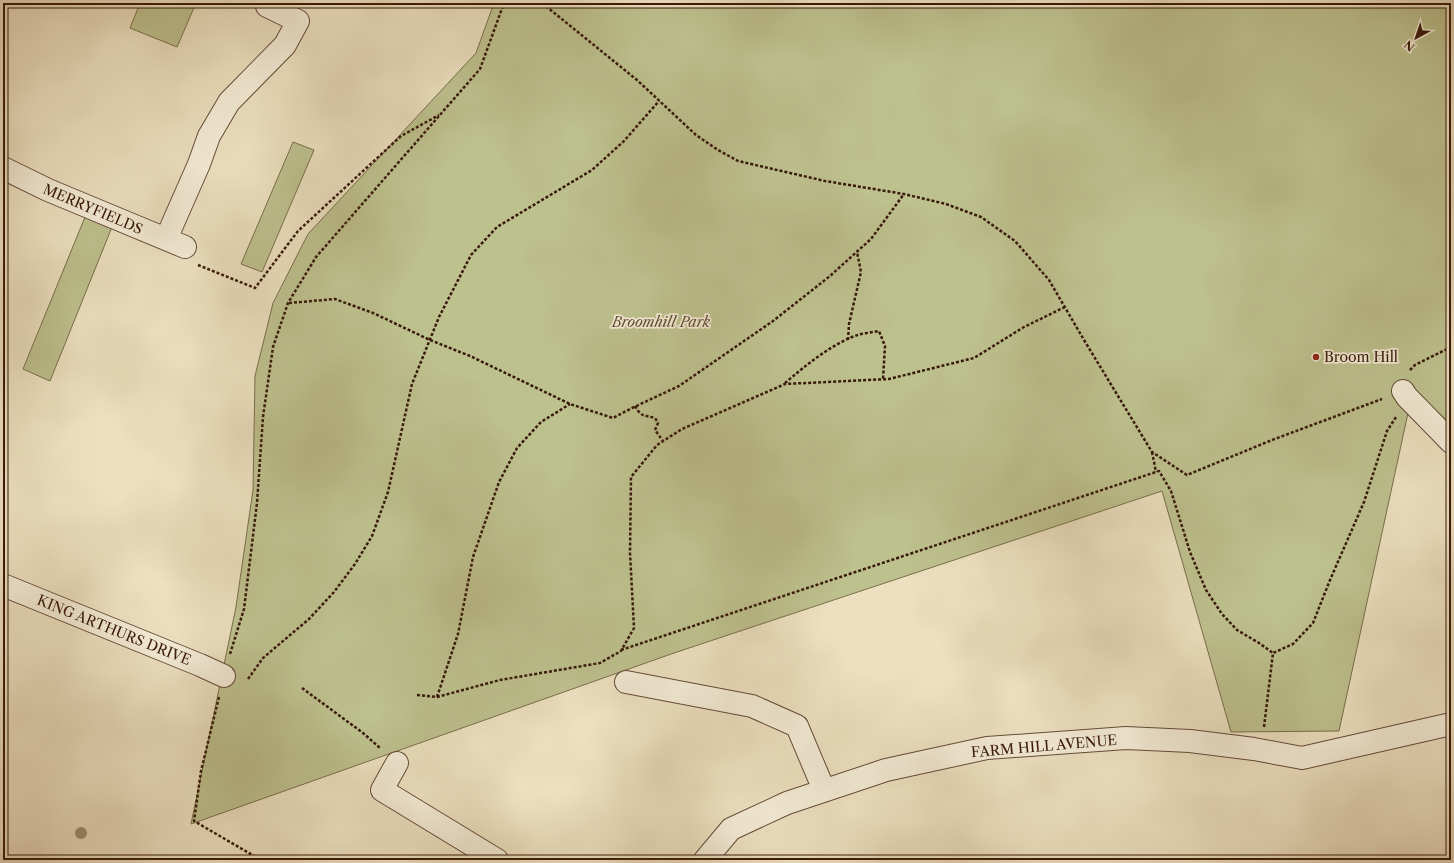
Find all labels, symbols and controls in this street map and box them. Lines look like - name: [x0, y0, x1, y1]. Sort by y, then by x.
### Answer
- north arrow: [1396, 18, 1436, 58]
- text: N: [1401, 37, 1418, 54]
- street label: MERRYFIELDS: [40, 180, 146, 238]
- park label: Broomhill Park: [611, 313, 711, 331]
- place label: Broom Hill: [1324, 348, 1398, 366]
- marker: Broom Hill: [1311, 352, 1321, 362]
- street label: KING ARTHURS DRIVE: [34, 591, 194, 669]
- street label: FARM HILL AVENUE: [970, 731, 1118, 761]

